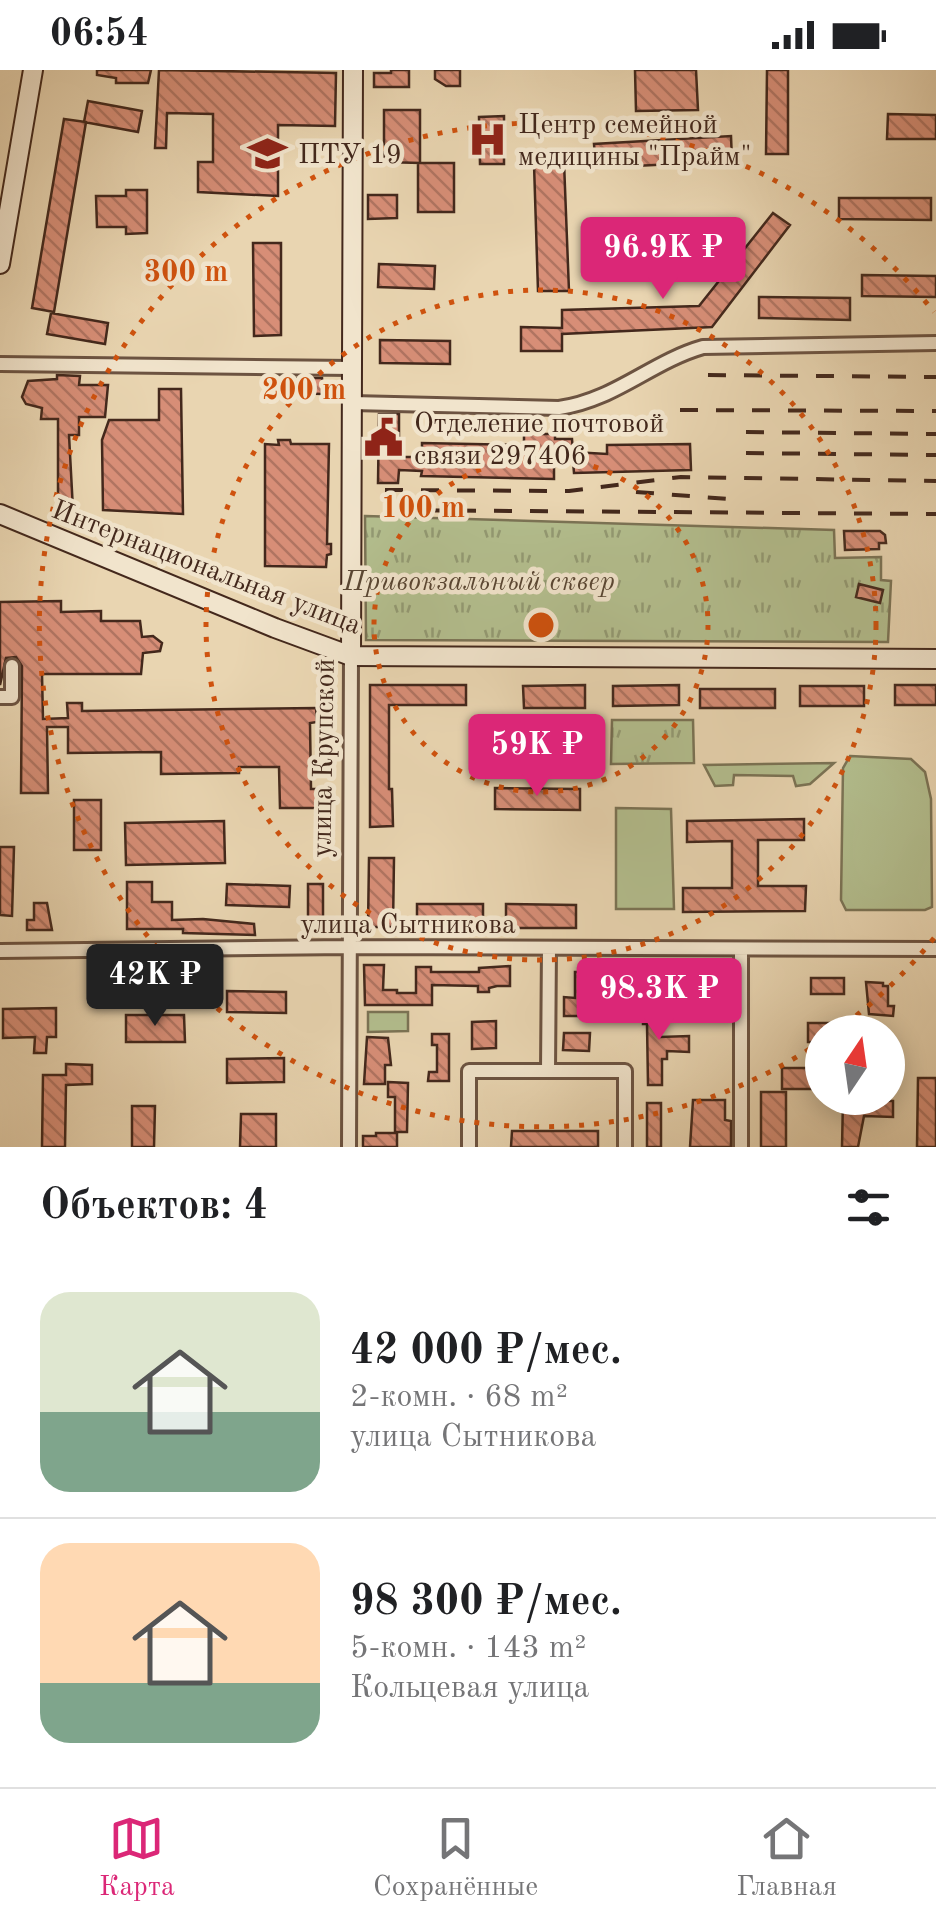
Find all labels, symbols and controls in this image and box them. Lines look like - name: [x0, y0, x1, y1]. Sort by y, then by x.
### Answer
- text: 06:54: [50, 16, 149, 54]
- place label: Центр семейной медицины "Прайм": [518, 112, 752, 172]
- hospital icon: Центр семейной медицины "Прайм": [467, 118, 509, 160]
- school or university icon: ПТУ 19: [247, 132, 289, 174]
- place label: ПТУ 19: [298, 142, 402, 170]
- pin: 96.9K ₽: [571, 217, 755, 302]
- text: 96.9K ₽: [603, 233, 723, 265]
- text: 300 m: [144, 258, 228, 288]
- text: 200 m: [262, 376, 346, 406]
- place label: Отделение почтовой связи 297406: [414, 411, 664, 471]
- public building icon: Отделение почтовой связи 297406: [363, 417, 405, 459]
- text: 100 m: [381, 494, 465, 524]
- street label: Интернациональная улица: [47, 497, 365, 641]
- park label: Привокзальный сквер: [342, 569, 615, 597]
- centre of rings: [523, 607, 559, 643]
- street label: улица Крупской: [309, 658, 341, 858]
- pin: 59K ₽: [467, 714, 607, 799]
- text: 59K ₽: [490, 730, 584, 762]
- street label: улица Сытникова: [300, 912, 516, 940]
- pin: 42K ₽: [85, 944, 225, 1029]
- pin: 98.3K ₽: [567, 958, 751, 1043]
- text: 42K ₽: [108, 960, 202, 992]
- text: 98.3K ₽: [599, 974, 719, 1006]
- north arrow: [805, 1015, 905, 1115]
- map controls: [805, 1015, 905, 1115]
- icon: filters: [841, 1180, 896, 1235]
- text: Объектов: 4: [40, 1186, 268, 1228]
- text: 42 000 ₽/мес.: [350, 1331, 622, 1373]
- icon: home: [120, 1332, 240, 1452]
- text: 2-комн. · 68 m²: [350, 1382, 568, 1414]
- text: улица Сытникова: [350, 1422, 596, 1454]
- text: 98 300 ₽/мес.: [350, 1582, 622, 1624]
- icon: home: [120, 1583, 240, 1703]
- text: 5-комн. · 143 m²: [350, 1633, 586, 1665]
- text: Кольцевая улица: [350, 1673, 589, 1705]
- tab: Карта: [99, 1811, 175, 1906]
- tab: Сохранённые: [373, 1811, 538, 1906]
- tab: Главная: [736, 1811, 837, 1906]

